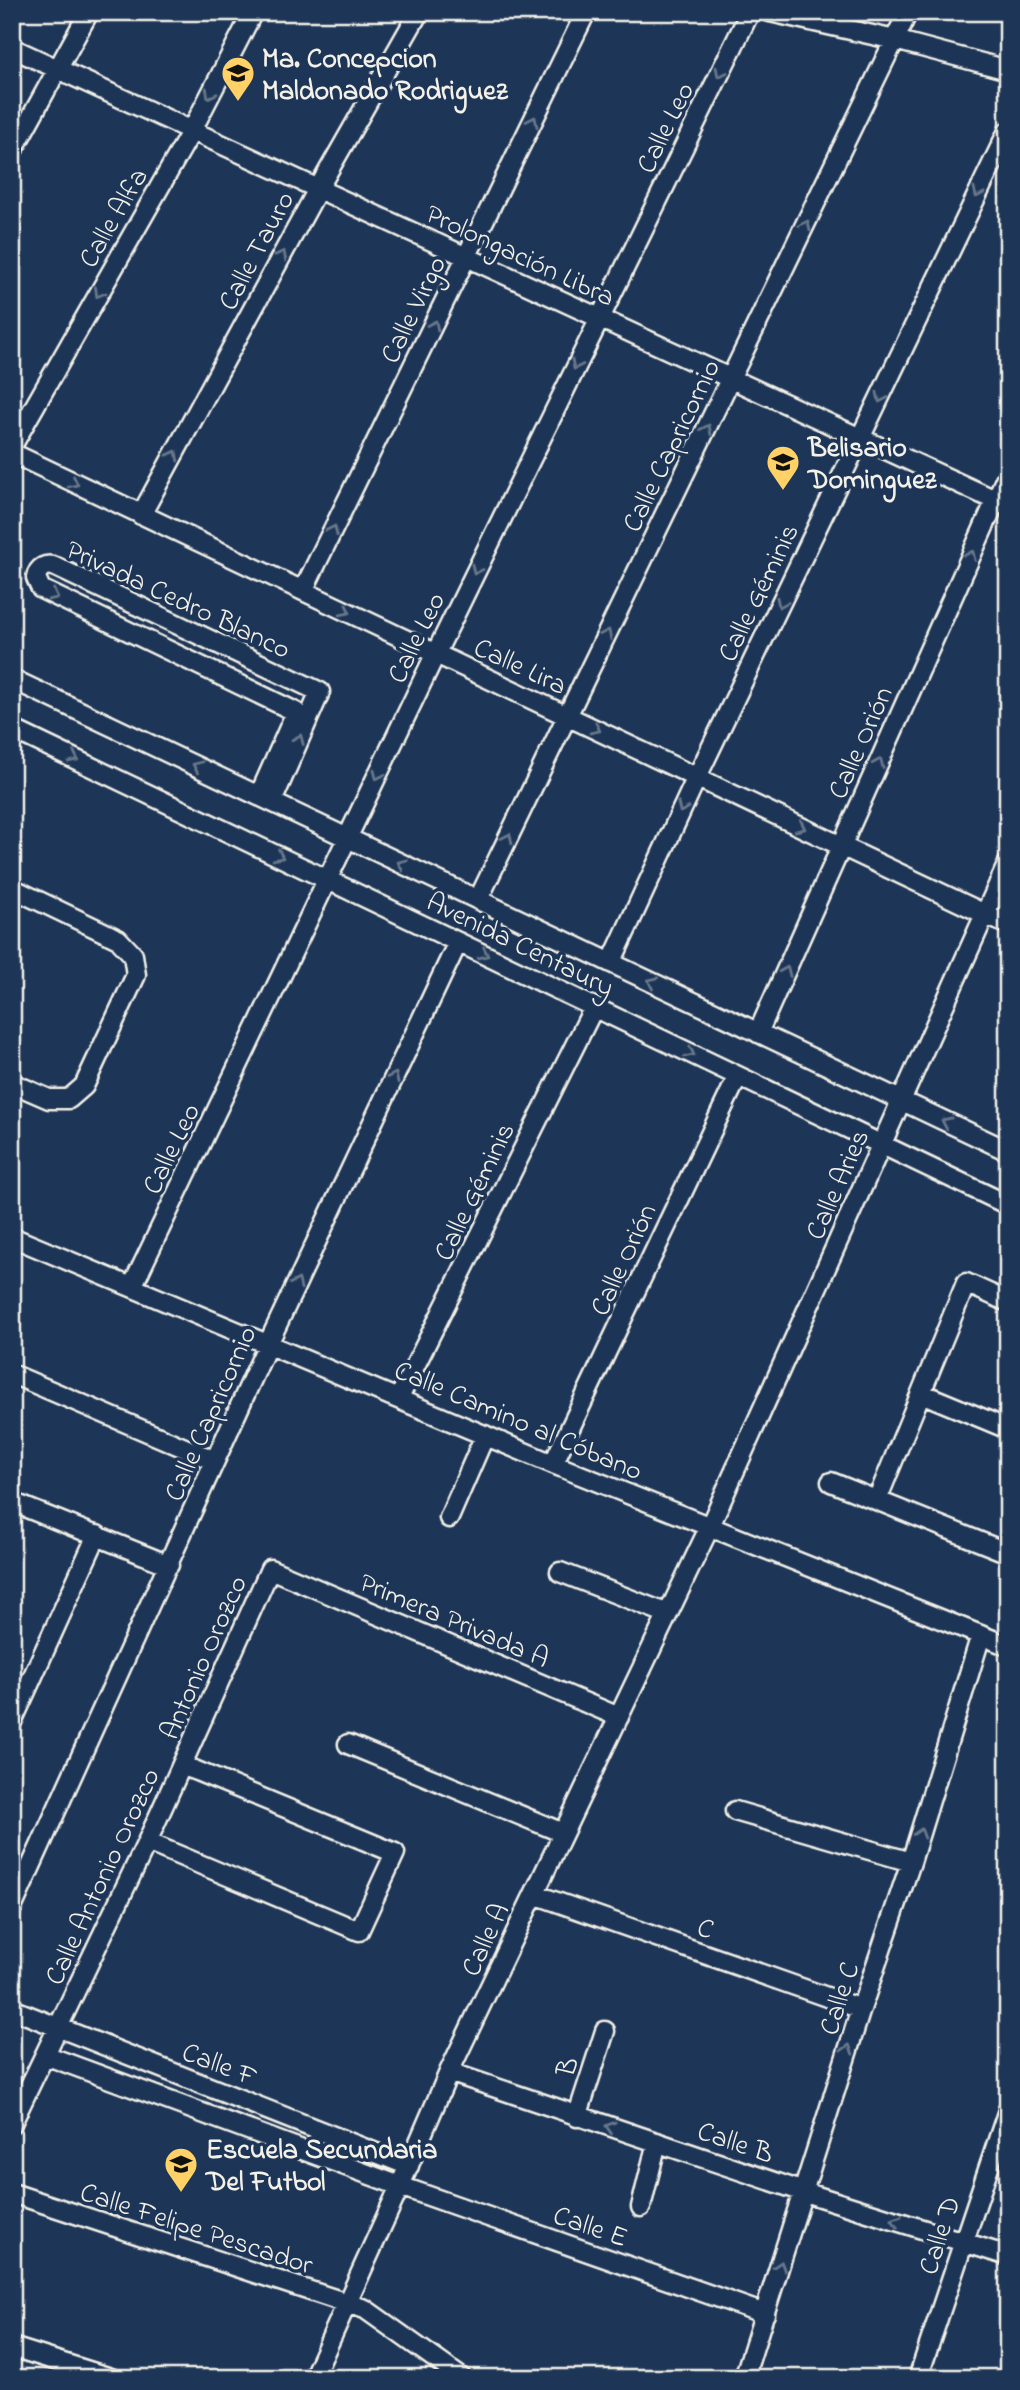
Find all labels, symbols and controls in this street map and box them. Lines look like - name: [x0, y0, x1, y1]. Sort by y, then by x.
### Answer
- place label: Ma. Concepcion Maldonado Rodriguez: [262, 40, 509, 114]
- school or university icon: Ma. Concepcion Maldonado Rodriguez: [219, 54, 257, 103]
- one-way arrow: [715, 66, 729, 78]
- street label: Calle Leo: [627, 76, 707, 181]
- one-way arrow: [205, 87, 219, 100]
- one-way arrow: [525, 116, 539, 128]
- street label: Calle Alfa: [70, 161, 160, 276]
- street label: Calle Tauro: [210, 185, 307, 319]
- one-way arrow: [973, 186, 987, 198]
- street label: Prolongación Libra: [418, 195, 621, 319]
- one-way arrow: [798, 220, 812, 232]
- one-way arrow: [274, 250, 287, 262]
- street label: Calle Virgo: [372, 250, 459, 371]
- one-way arrow: [94, 286, 107, 298]
- one-way arrow: [425, 320, 439, 332]
- street label: Calle Capricornio: [614, 353, 733, 540]
- one-way arrow: [570, 358, 584, 370]
- one-way arrow: [875, 391, 889, 403]
- one-way arrow: [699, 424, 713, 436]
- place label: Belisario Dominguez: [806, 429, 938, 503]
- school or university icon: Belisario Dominguez: [764, 443, 802, 492]
- one-way arrow: [166, 450, 179, 463]
- one-way arrow: [67, 474, 79, 488]
- street label: Calle Géminis: [709, 517, 811, 670]
- one-way arrow: [325, 524, 338, 537]
- street label: Privada Cedro Blanco: [58, 531, 297, 671]
- one-way arrow: [963, 550, 977, 562]
- one-way arrow: [471, 563, 485, 575]
- street label: Calle Leo: [378, 586, 458, 691]
- one-way arrow: [47, 587, 59, 601]
- one-way arrow: [776, 596, 790, 608]
- one-way arrow: [339, 603, 351, 617]
- street label: Calle Lira: [466, 629, 573, 708]
- one-way arrow: [599, 629, 613, 641]
- street label: Calle Orión: [819, 680, 905, 807]
- one-way arrow: [589, 721, 601, 735]
- one-way arrow: [291, 734, 305, 746]
- one-way arrow: [67, 750, 79, 764]
- one-way arrow: [871, 758, 885, 770]
- one-way arrow: [192, 760, 204, 774]
- one-way arrow: [372, 768, 386, 780]
- one-way arrow: [676, 801, 690, 813]
- one-way arrow: [794, 819, 806, 833]
- one-way arrow: [499, 833, 513, 845]
- one-way arrow: [272, 848, 284, 862]
- one-way arrow: [397, 858, 409, 872]
- street label: Avenida Centaury: [419, 883, 620, 1009]
- one-way arrow: [477, 946, 489, 960]
- one-way arrow: [778, 965, 792, 978]
- one-way arrow: [647, 977, 659, 991]
- one-way arrow: [683, 1044, 695, 1058]
- one-way arrow: [386, 1072, 400, 1084]
- street label: Calle Leo: [133, 1097, 213, 1202]
- street label: Calle Géminis: [425, 1116, 527, 1269]
- one-way arrow: [941, 1116, 953, 1130]
- street label: Calle Aries: [797, 1124, 882, 1247]
- street label: Calle Orión: [581, 1197, 669, 1323]
- one-way arrow: [289, 1277, 303, 1290]
- street label: Calle Capricornio: [155, 1320, 269, 1509]
- street label: Calle Camino al Cóbano: [387, 1351, 648, 1493]
- street label: Primera Privada A: [352, 1564, 555, 1681]
- street label: Antonio Orozco: [151, 1570, 260, 1747]
- street label: Calle Antonio Orozco: [36, 1762, 172, 1993]
- one-way arrow: [912, 1828, 927, 1840]
- street label: Calle A: [452, 1897, 522, 1984]
- street label: C: [691, 1908, 719, 1952]
- street label: Calle C: [810, 1957, 872, 2041]
- street label: Calle F: [175, 2033, 262, 2099]
- one-way arrow: [840, 2043, 855, 2055]
- street label: B: [547, 2052, 592, 2083]
- street label: Calle B: [691, 2112, 779, 2176]
- one-way arrow: [604, 2121, 616, 2136]
- place label: Escuela Secundaria Del Futbol: [204, 2131, 437, 2204]
- school or university icon: Escuela Secundaria Del Futbol: [162, 2145, 200, 2194]
- street label: Calle Felipe Pescador: [74, 2173, 318, 2287]
- street label: Calle D: [909, 2192, 973, 2280]
- street label: Calle E: [547, 2196, 633, 2260]
- one-way arrow: [890, 2214, 902, 2229]
- one-way arrow: [772, 2261, 787, 2273]

